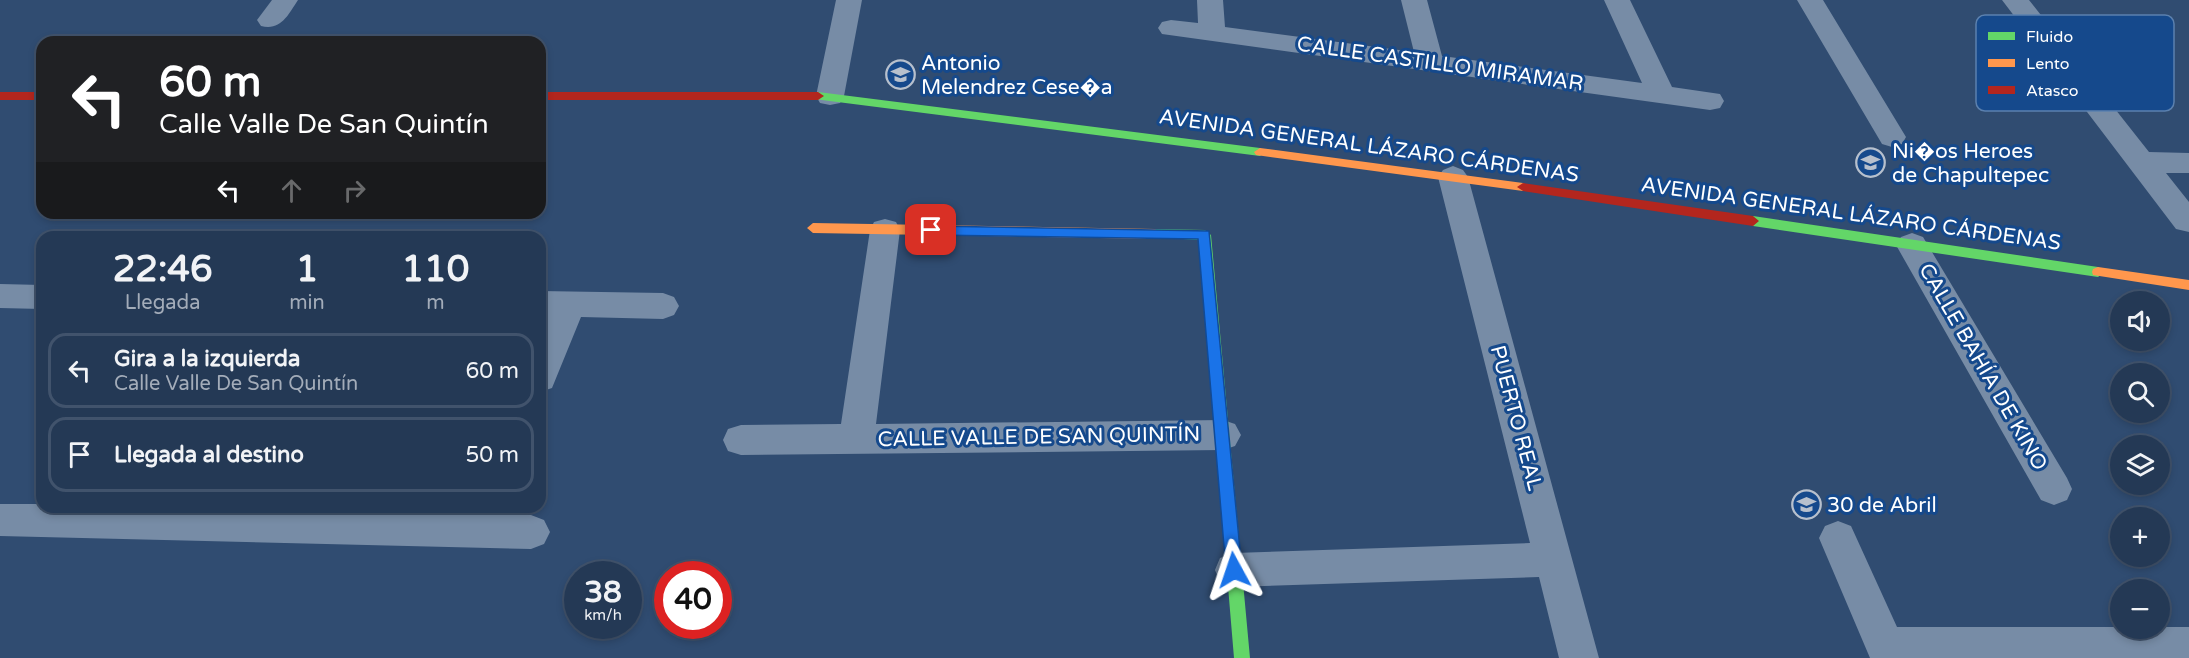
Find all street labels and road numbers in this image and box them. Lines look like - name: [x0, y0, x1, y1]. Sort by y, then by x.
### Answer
- street label: CALLE CASTILLO MIRAMAR: [1295, 32, 1585, 96]
- street label: AVENIDA GENERAL LÁZARO CÁRDENAS: [1158, 104, 1581, 188]
- street label: AVENIDA GENERAL LÁZARO CÁRDENAS: [1640, 172, 2063, 256]
- street label: CALLE BAHÍA DE KINO: [1913, 259, 2053, 475]
- street label: PUERTO REAL: [1485, 343, 1547, 493]
- street label: CALLE VALLE DE SAN QUINTÍN: [877, 422, 1201, 452]

